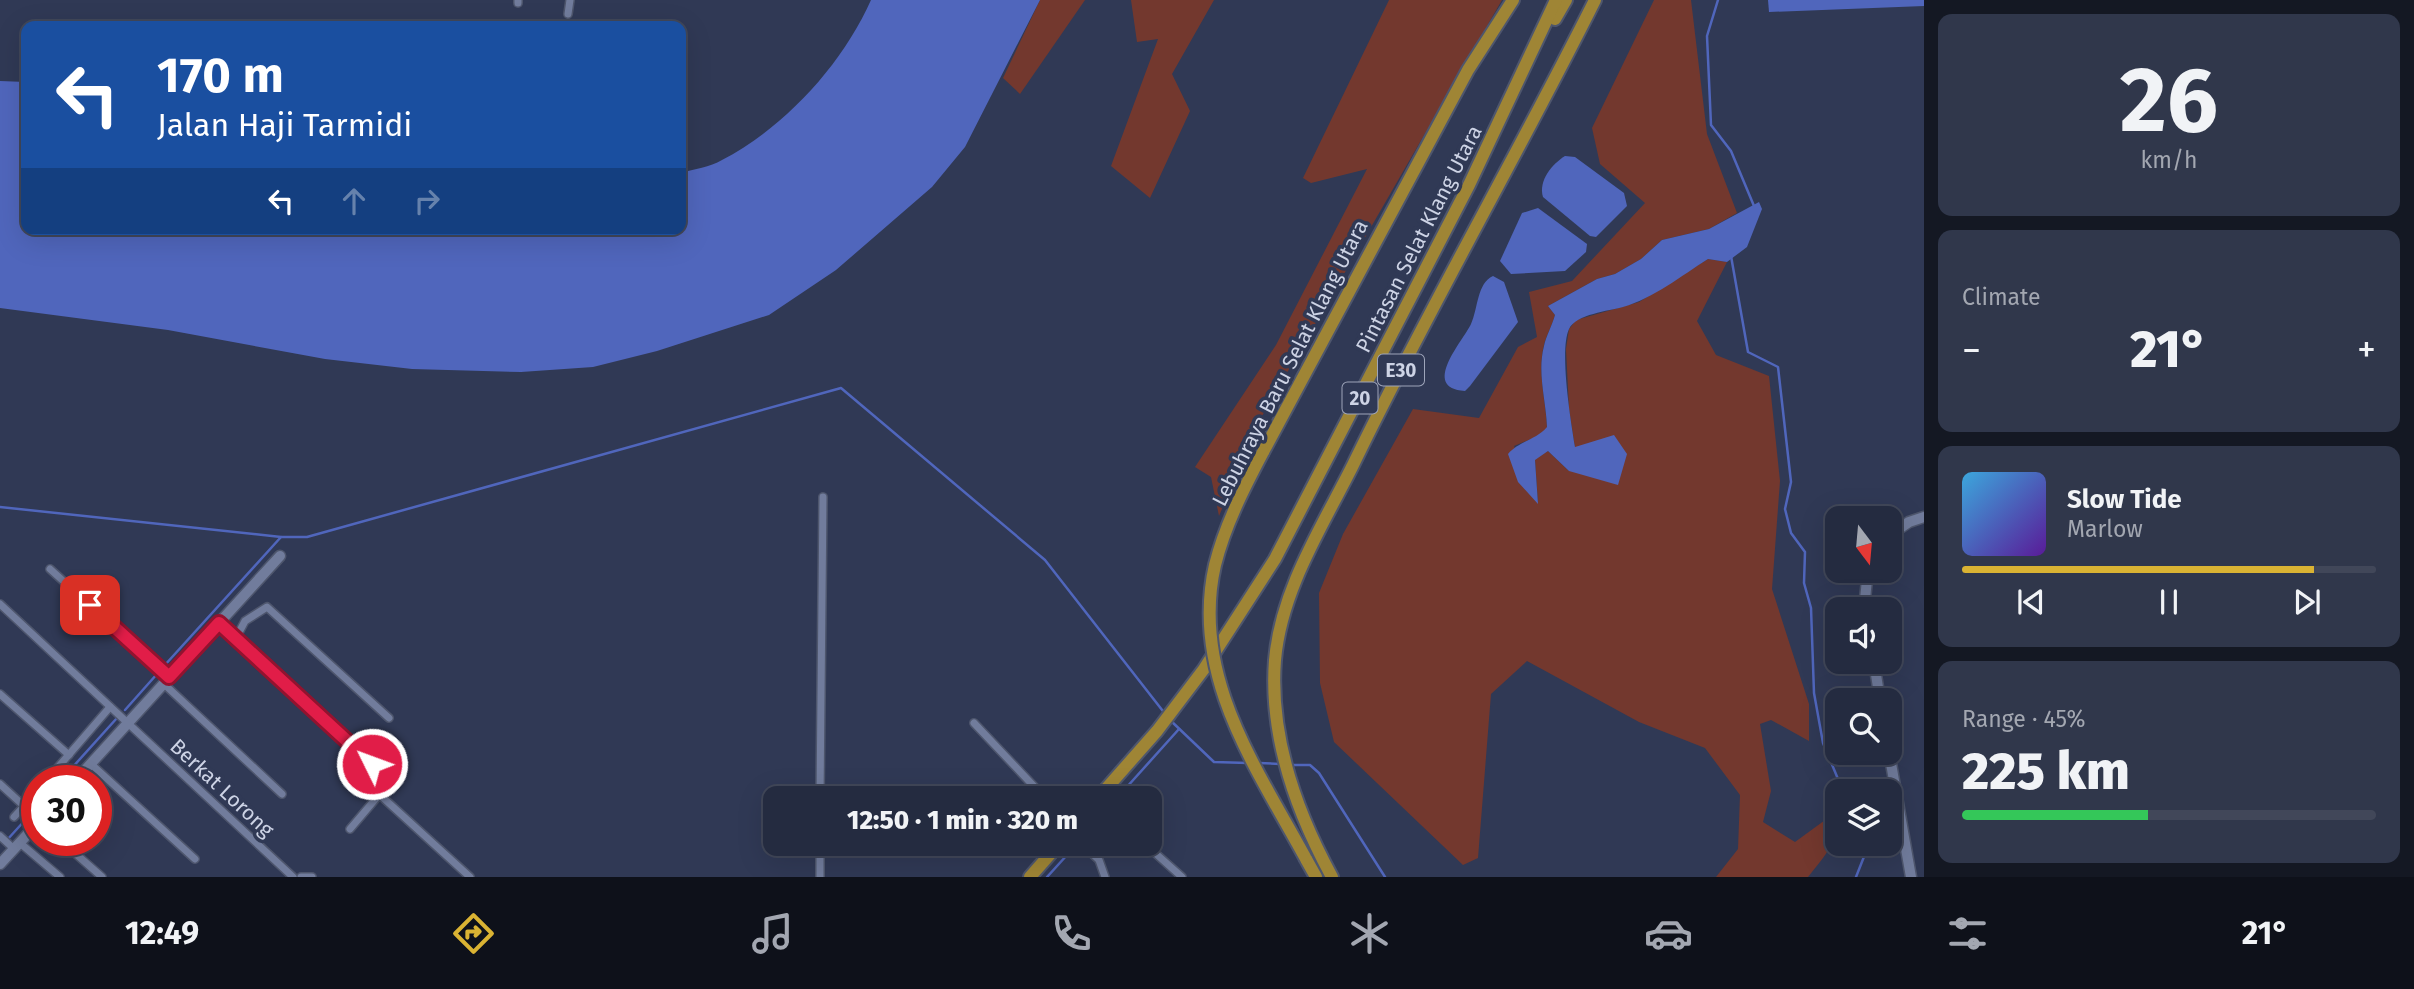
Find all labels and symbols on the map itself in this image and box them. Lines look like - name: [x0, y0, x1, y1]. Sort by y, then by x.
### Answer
- street label: Pintasan Selat Klang Utara: [1350, 121, 1488, 357]
- street label: Lebuhraya Baru Selat Klang Utara: [1206, 216, 1374, 510]
- road number: E30: [1378, 354, 1424, 386]
- road number: 20: [1342, 382, 1378, 414]
- north arrow: [1825, 506, 1902, 583]
- pin: [60, 575, 120, 635]
- position arrow: [335, 727, 409, 801]
- street label: Berkat Lorong: [165, 733, 279, 843]
- speed limit sign: 30: [21, 765, 112, 856]

